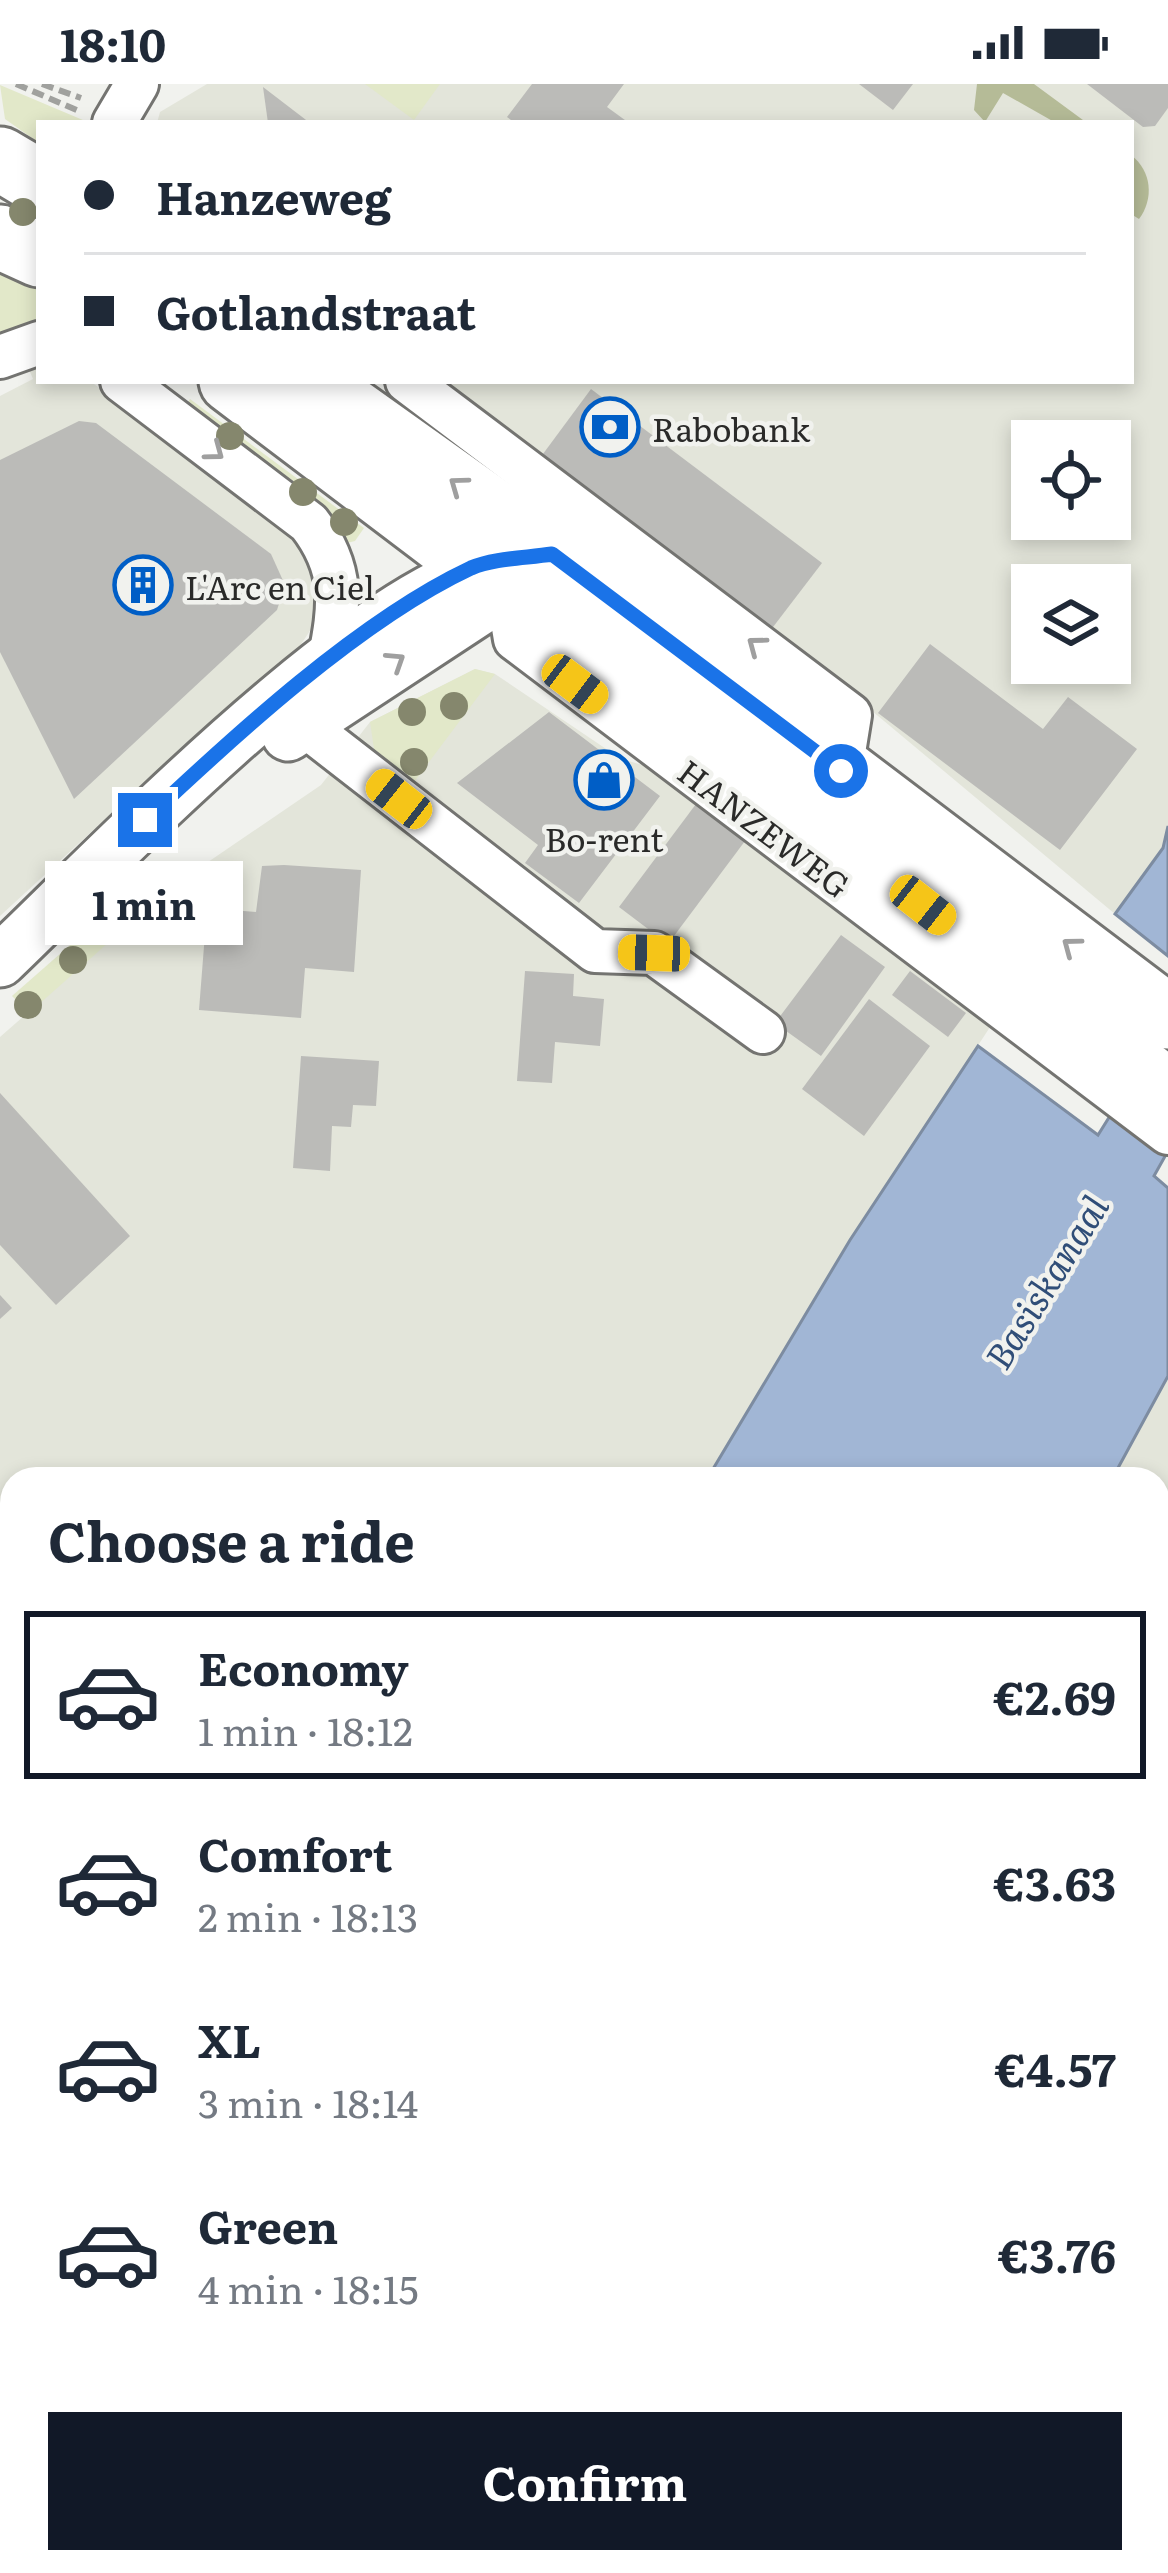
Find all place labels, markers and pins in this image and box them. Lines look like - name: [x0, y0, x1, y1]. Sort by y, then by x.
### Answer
- bank icon: Rabobank: [579, 396, 641, 458]
- place label: Rabobank: [652, 403, 811, 452]
- building icon: L'Arc en Ciel: [112, 554, 174, 616]
- place label: L'Arc en Ciel: [185, 561, 375, 610]
- shop icon: Bo-rent: [573, 749, 635, 811]
- place label: Bo-rent: [544, 813, 664, 862]

